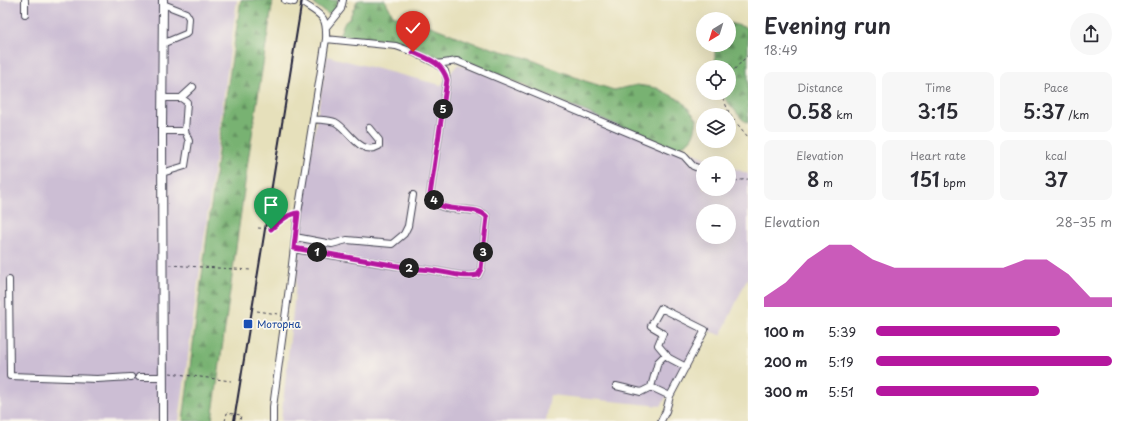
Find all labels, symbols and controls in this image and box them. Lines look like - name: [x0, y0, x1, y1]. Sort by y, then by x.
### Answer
- text: Evening run: [764, 8, 891, 41]
- pin: [396, 11, 430, 52]
- north arrow: [696, 12, 736, 52]
- map controls: [696, 12, 736, 244]
- button: share: [1070, 13, 1112, 55]
- icon: check: [402, 17, 424, 39]
- text: 18:49: [764, 40, 798, 59]
- button: locate: [696, 60, 736, 100]
- text: Distance: [797, 79, 843, 96]
- text: Time: [925, 79, 951, 96]
- text: Pace: [1044, 79, 1068, 96]
- text: 0.58: [787, 96, 833, 126]
- text: 3:15: [917, 96, 959, 126]
- text: 5:37: [1023, 96, 1065, 126]
- pin: 5: [433, 99, 453, 119]
- text: 5: [439, 100, 447, 117]
- text: km: [833, 106, 853, 123]
- text: /km: [1065, 106, 1089, 123]
- button: layers: [696, 108, 736, 148]
- text: Elevation: [796, 147, 844, 164]
- text: Heart rate: [910, 147, 966, 164]
- text: kcal: [1045, 147, 1067, 164]
- button: +: [696, 156, 736, 196]
- text: 8: [807, 164, 819, 194]
- text: 151: [910, 164, 940, 194]
- text: 37: [1044, 164, 1068, 194]
- text: m: [819, 174, 833, 191]
- text: bpm: [940, 174, 966, 191]
- pin: [254, 188, 288, 229]
- pin: 4: [424, 190, 444, 210]
- text: 4: [430, 191, 438, 208]
- icon: arrive: [260, 194, 282, 216]
- button: −: [696, 204, 736, 244]
- text: Elevation: [764, 212, 820, 231]
- text: 28–35 m: [1056, 212, 1112, 231]
- pin: 1: [307, 242, 327, 262]
- pin: 3: [473, 242, 493, 262]
- text: 1: [314, 243, 320, 260]
- text: 3: [479, 243, 487, 260]
- pin: 2: [399, 258, 419, 278]
- text: 2: [405, 259, 413, 276]
- place label: Моторна: [257, 316, 302, 331]
- marker: Моторна: [242, 318, 254, 330]
- text: 100 m: [764, 322, 805, 341]
- text: 5:39: [828, 322, 856, 341]
- text: 200 m: [764, 352, 808, 371]
- text: 5:19: [828, 352, 854, 371]
- text: 300 m: [764, 382, 808, 401]
- text: 5:51: [828, 382, 854, 401]

